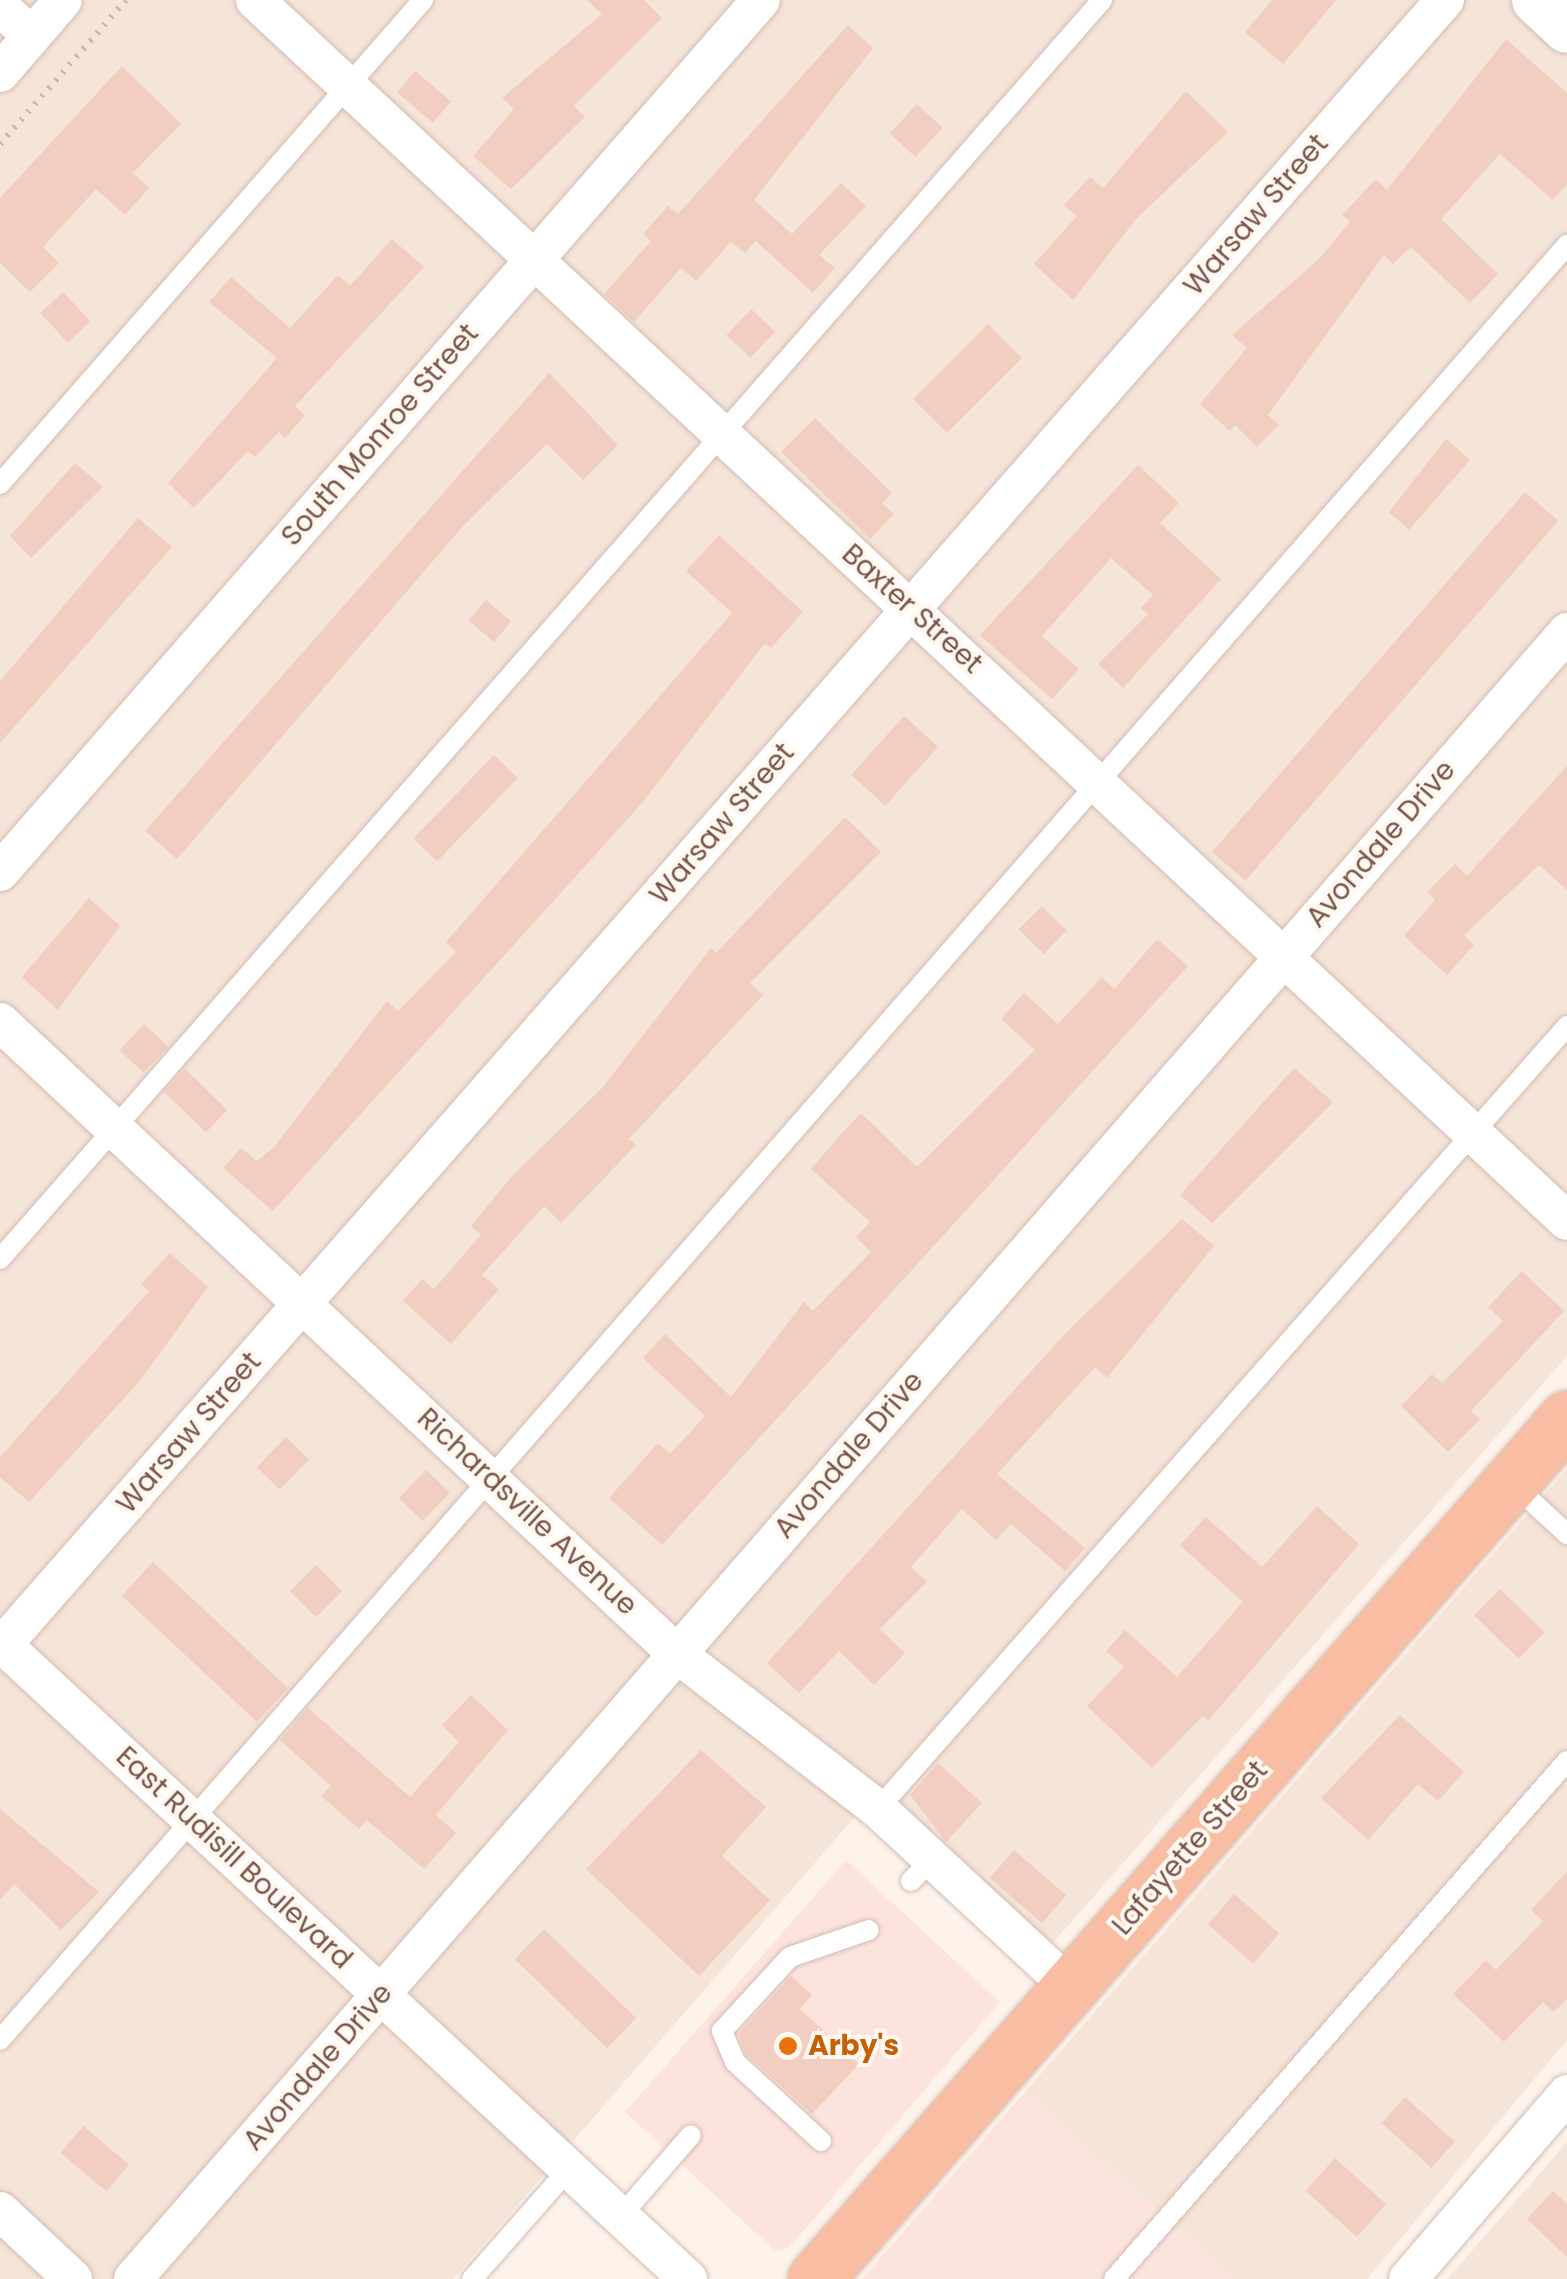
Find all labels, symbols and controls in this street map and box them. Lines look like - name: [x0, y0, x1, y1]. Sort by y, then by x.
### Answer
- street label: Warsaw Street: [1177, 128, 1335, 302]
- street label: South Monroe Street: [274, 317, 486, 553]
- street label: Baxter Street: [835, 537, 989, 681]
- street label: Warsaw Street: [643, 737, 801, 911]
- street label: Avondale Drive: [1299, 754, 1463, 934]
- street label: Warsaw Street: [110, 1346, 268, 1520]
- street label: Avondale Drive: [767, 1365, 931, 1545]
- street label: Richardsville Avenue: [410, 1401, 644, 1623]
- street label: East Rudisill Boulevard: [109, 1740, 359, 1976]
- street label: Lafayette Street: [1105, 1754, 1275, 1942]
- street label: Avondale Drive: [236, 1977, 400, 2157]
- place label: Arby's: [808, 2029, 899, 2063]
- marker: Arby's: [777, 2035, 799, 2057]

